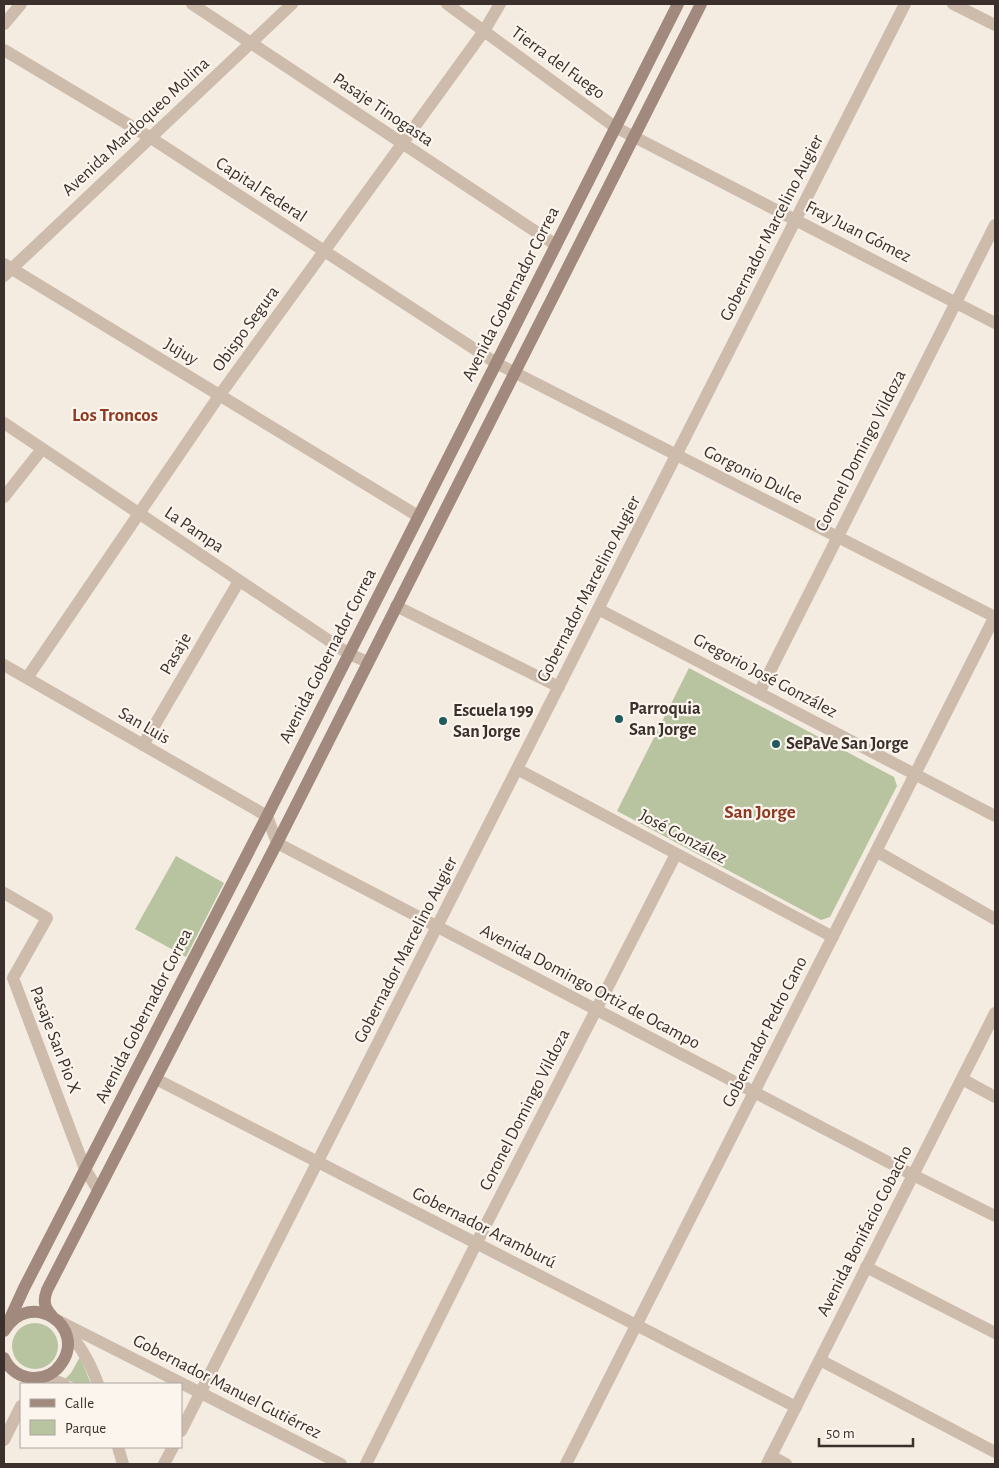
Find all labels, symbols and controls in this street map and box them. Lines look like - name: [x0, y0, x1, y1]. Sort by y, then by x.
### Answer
- street label: Tierra del Fuego: [508, 23, 608, 103]
- street label: Avenida Mardoqueo Molina: [59, 54, 213, 200]
- street label: Pasaje Tinogasta: [329, 70, 437, 150]
- street label: Gobernador Marcelino Augier: [717, 132, 827, 324]
- street label: Capital Federal: [212, 154, 310, 226]
- street label: Fray Juan Gómez: [802, 198, 914, 266]
- street label: Avenida Gobernador Correa: [459, 204, 563, 384]
- street label: Obispo Segura: [209, 283, 283, 375]
- street label: Jujuy: [161, 335, 201, 369]
- street label: Coronel Domingo Vildoza: [812, 367, 910, 535]
- district label: Los Troncos: [72, 406, 158, 425]
- street label: Gorgonio Dulce: [701, 442, 805, 508]
- street label: Gobernador Marcelino Augier: [534, 493, 644, 685]
- street label: La Pampa: [161, 504, 227, 556]
- street label: Avenida Gobernador Correa: [276, 566, 380, 746]
- street label: Pasaje: [157, 630, 195, 678]
- street label: Gregorio José González: [690, 630, 840, 722]
- place label: Parroquia San Jorge: [629, 700, 701, 739]
- place label: Escuela 199 San Jorge: [453, 702, 534, 741]
- street label: San Luis: [115, 704, 173, 748]
- marker: Parroquia San Jorge: [613, 713, 625, 725]
- marker: Escuela 199 San Jorge: [437, 715, 449, 727]
- place label: SePaVe San Jorge: [786, 735, 909, 753]
- marker: SePaVe San Jorge: [770, 738, 782, 750]
- district label: San Jorge: [724, 803, 796, 822]
- street label: José González: [636, 806, 730, 868]
- street label: Gobernador Marcelino Augier: [351, 854, 461, 1046]
- street label: Avenida Domingo Ortiz de Ocampo: [477, 921, 703, 1053]
- street label: Avenida Gobernador Correa: [92, 926, 196, 1106]
- street label: Gobernador Pedro Cano: [719, 954, 811, 1110]
- street label: Pasaje San Pio X: [26, 984, 84, 1096]
- street label: Coronel Domingo Vildoza: [476, 1026, 574, 1194]
- street label: Avenida Bonifacio Cobacho: [814, 1143, 916, 1319]
- street label: Gobernador Aramburú: [409, 1184, 559, 1272]
- street label: Gobernador Manuel Gutiérrez: [130, 1332, 324, 1442]
- legend: [20, 1383, 182, 1448]
- text: Calle: [65, 1396, 94, 1411]
- scale bar: [819, 1416, 913, 1448]
- text: Parque: [65, 1421, 106, 1436]
- text: 50 m: [826, 1426, 855, 1441]

